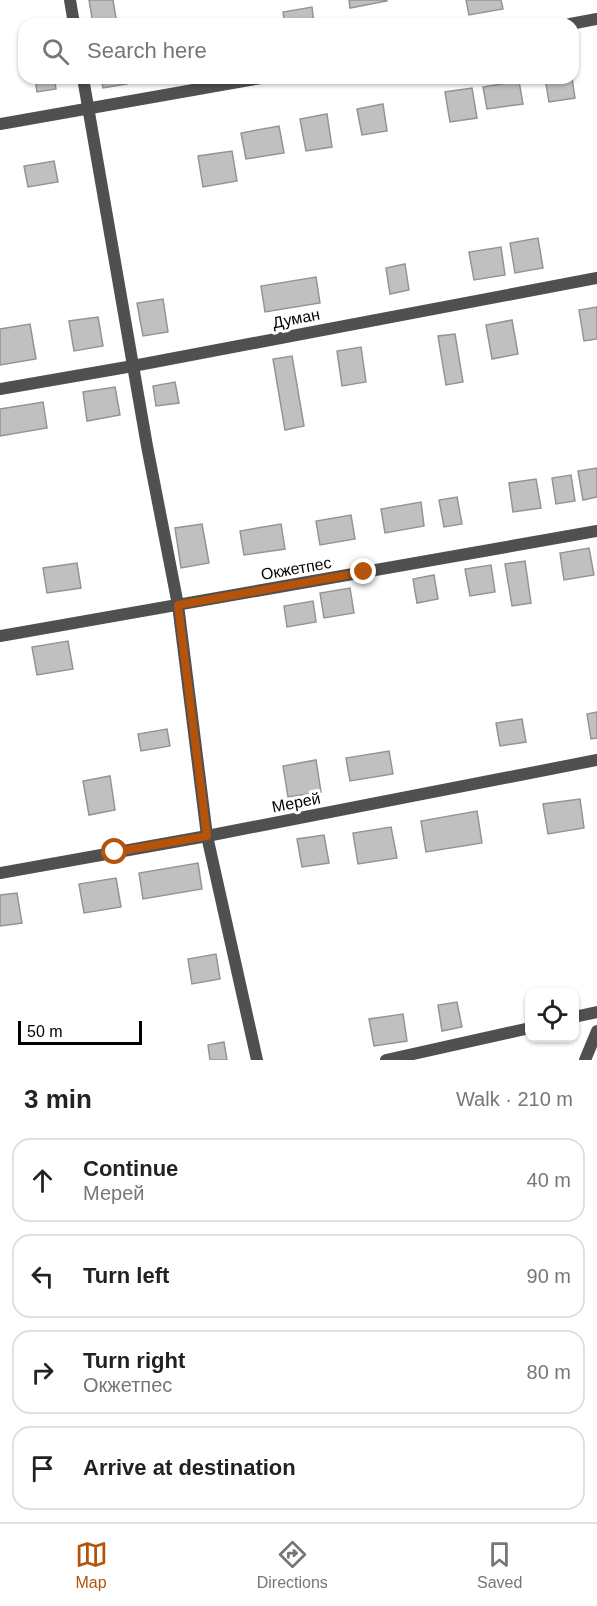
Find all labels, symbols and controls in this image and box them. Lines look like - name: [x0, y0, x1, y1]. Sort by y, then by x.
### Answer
- search box: [18, 18, 579, 84]
- icon: search: [39, 35, 72, 68]
- text: Search here: [87, 38, 207, 63]
- street label: Думан: [271, 306, 321, 331]
- street label: Окжетпес: [259, 554, 333, 583]
- route end: [350, 558, 376, 584]
- street label: Мерей: [270, 789, 322, 816]
- route start: [101, 838, 127, 864]
- map controls: [525, 988, 579, 1042]
- button: locate: [525, 988, 579, 1042]
- scale bar: [18, 1018, 142, 1046]
- text: 50 m: [27, 1023, 63, 1040]
- text: 3 min: [24, 1084, 92, 1114]
- text: Walk · 210 m: [456, 1088, 573, 1110]
- text: Continue: [83, 1156, 178, 1181]
- icon: ahead: [26, 1164, 59, 1197]
- text: 40 m: [527, 1169, 571, 1191]
- text: Мерей: [83, 1182, 144, 1204]
- icon: left: [26, 1260, 59, 1293]
- text: Turn left: [83, 1263, 169, 1288]
- text: 90 m: [527, 1265, 571, 1287]
- text: Turn right: [83, 1348, 185, 1373]
- icon: right: [26, 1356, 59, 1389]
- text: 80 m: [527, 1361, 571, 1383]
- text: Окжетпес: [83, 1374, 172, 1396]
- icon: arrive: [26, 1452, 59, 1485]
- text: Arrive at destination: [83, 1455, 296, 1480]
- tab: Map: [75, 1538, 108, 1592]
- tab: Directions: [257, 1538, 328, 1592]
- tab: Saved: [477, 1538, 522, 1592]

